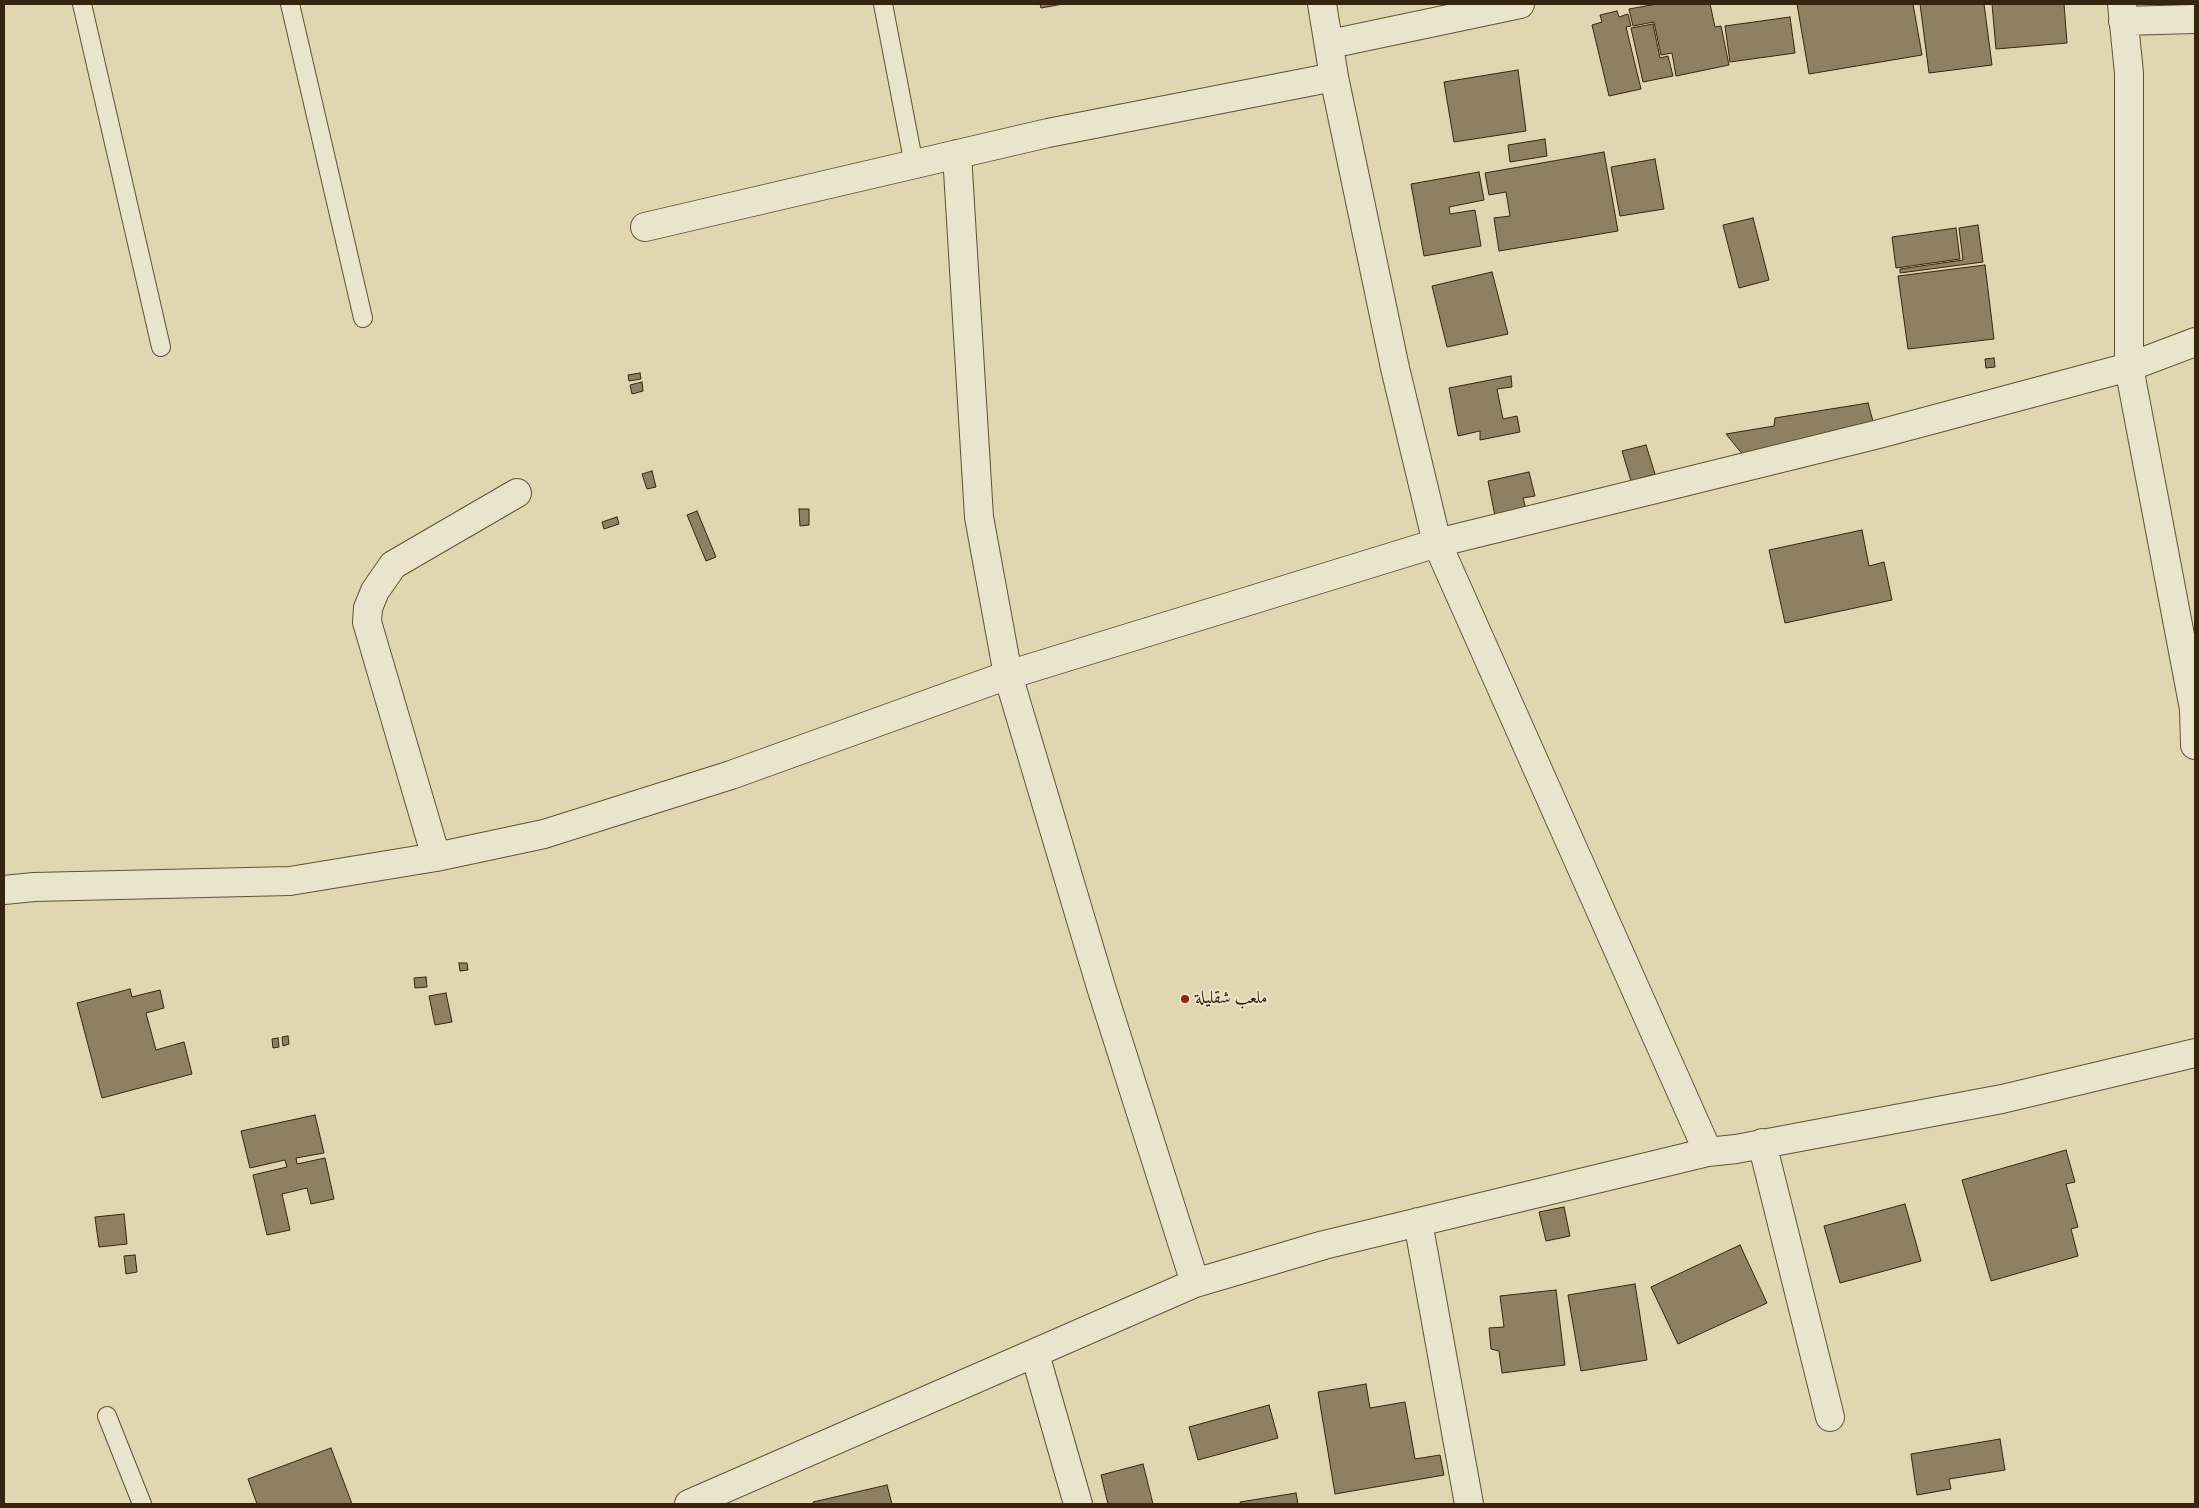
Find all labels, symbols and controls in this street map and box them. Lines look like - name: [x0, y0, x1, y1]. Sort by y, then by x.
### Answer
- place label: ملعب شقليلة: [1195, 988, 1267, 1010]
- marker: ملعب شقليلة: [1179, 993, 1191, 1005]

